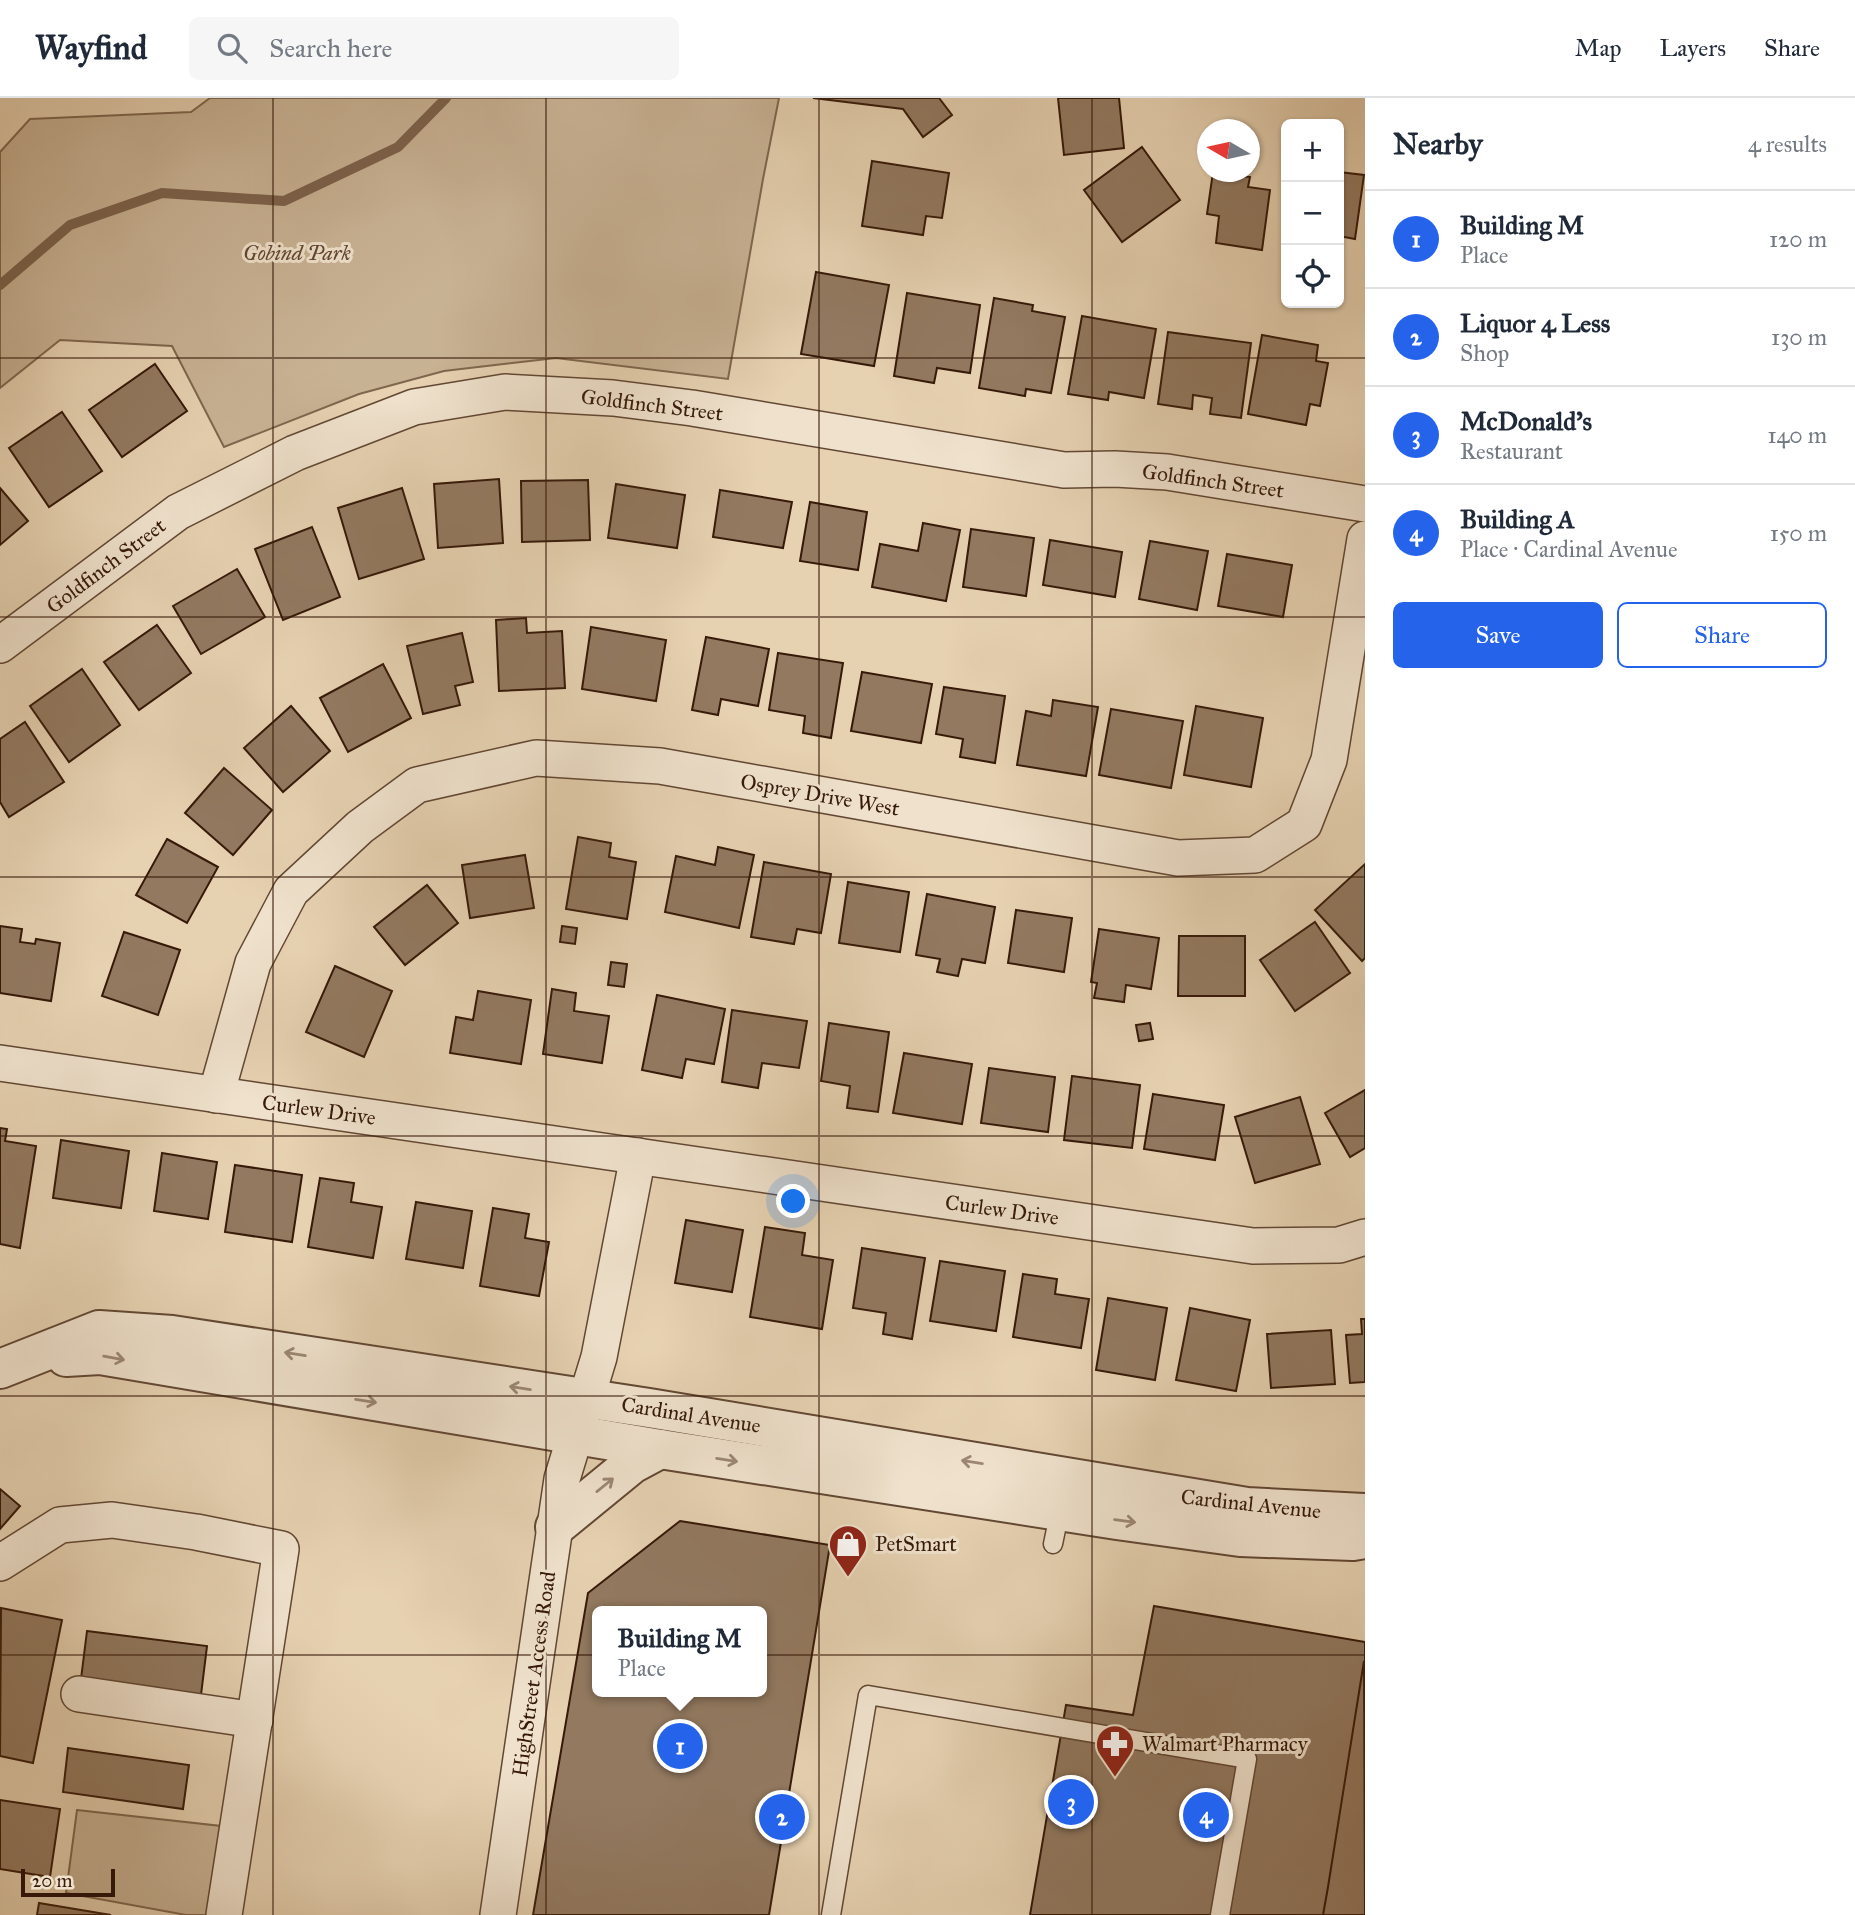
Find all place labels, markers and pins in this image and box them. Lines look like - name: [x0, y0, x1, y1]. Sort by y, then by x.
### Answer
- shop icon: PetSmart: [827, 1523, 869, 1578]
- place label: PetSmart: [875, 1531, 957, 1557]
- pin: 1: [657, 1720, 703, 1772]
- pharmacy icon: Walmart Pharmacy: [1094, 1723, 1136, 1778]
- place label: Walmart Pharmacy: [1142, 1731, 1309, 1757]
- pin: 3: [1048, 1776, 1094, 1828]
- pin: 4: [1183, 1789, 1229, 1841]
- pin: 2: [759, 1791, 805, 1843]

